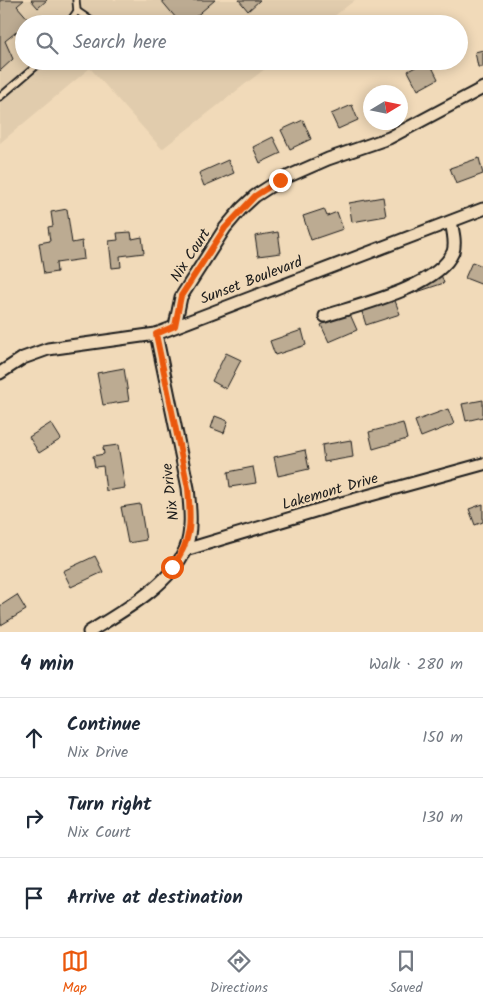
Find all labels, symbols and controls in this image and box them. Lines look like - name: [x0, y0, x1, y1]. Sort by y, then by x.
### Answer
- search box: [15, 15, 468, 70]
- text: Search here: [73, 28, 167, 58]
- icon: search: [33, 29, 61, 57]
- north arrow: [363, 85, 408, 130]
- route end: [269, 169, 292, 192]
- street label: Nix Court: [164, 224, 217, 287]
- street label: Sunset Boulevard: [197, 250, 307, 311]
- street label: Nix Drive: [156, 462, 186, 522]
- street label: Lakemont Drive: [279, 467, 381, 517]
- route start: [161, 556, 184, 579]
- text: 4 min: [20, 648, 74, 681]
- text: Walk · 280 m: [369, 652, 463, 677]
- text: Continue: [67, 710, 140, 740]
- icon: ahead: [20, 724, 48, 752]
- text: 150 m: [422, 725, 463, 750]
- text: Nix Drive: [67, 740, 128, 765]
- text: Turn right: [67, 790, 152, 820]
- icon: right: [20, 804, 48, 832]
- text: 130 m: [422, 805, 463, 830]
- text: Nix Court: [67, 820, 131, 845]
- text: Arrive at destination: [67, 883, 243, 913]
- icon: arrive: [20, 884, 48, 912]
- tab: Map: [61, 947, 89, 999]
- tab: Directions: [210, 947, 268, 999]
- tab: Saved: [389, 947, 422, 999]

